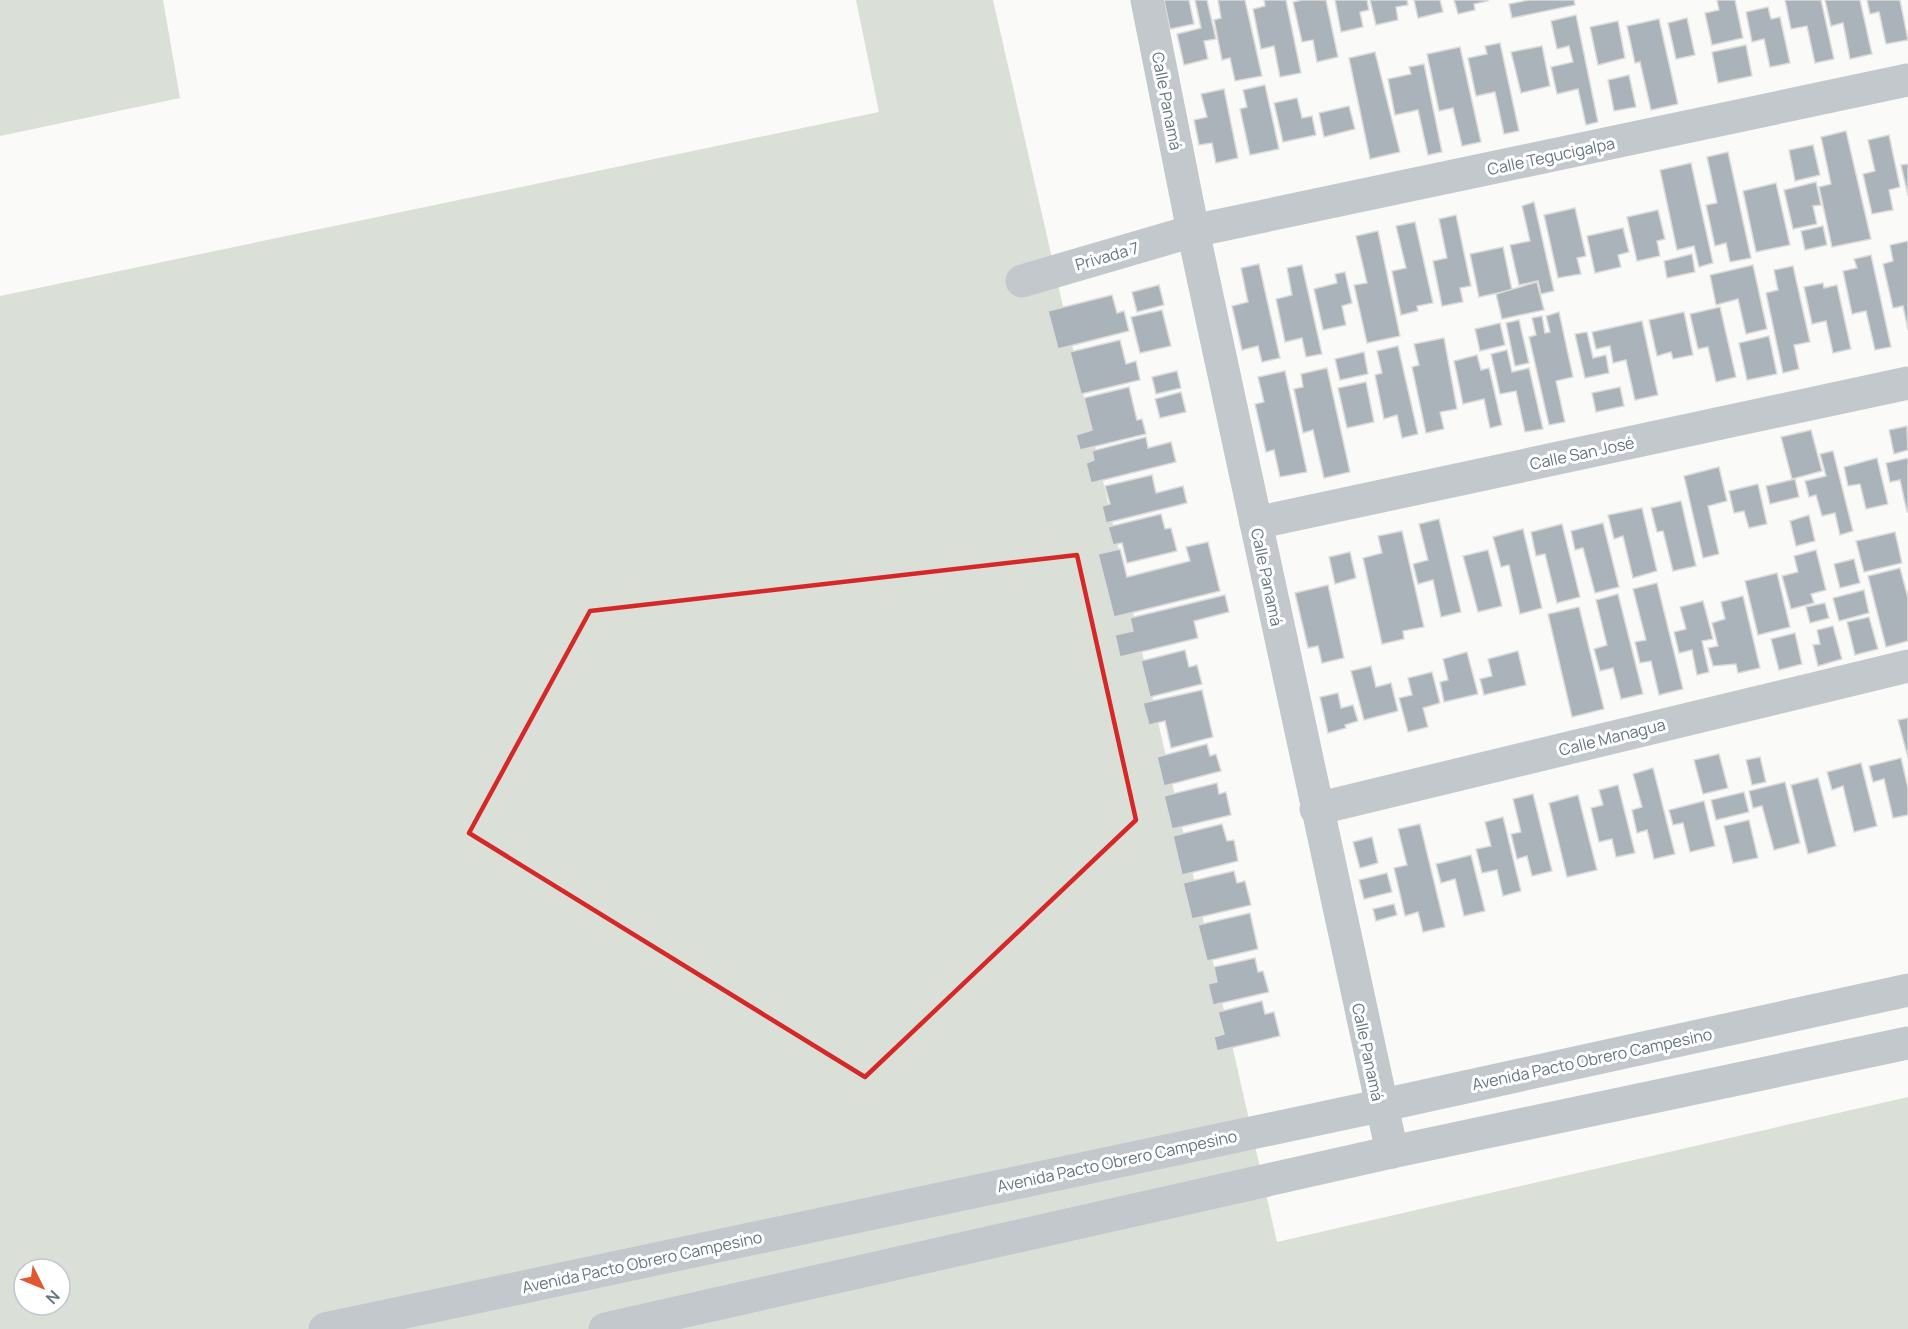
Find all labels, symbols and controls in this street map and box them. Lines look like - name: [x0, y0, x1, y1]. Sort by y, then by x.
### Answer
- street label: Calle Panamá: [1147, 50, 1187, 152]
- street label: Calle Tegucigalpa: [1485, 132, 1617, 180]
- street label: Privada 7: [1073, 236, 1141, 276]
- street label: Calle San José: [1528, 431, 1636, 475]
- street label: Calle Panamá: [1246, 526, 1288, 628]
- street label: Calle Managua: [1556, 713, 1668, 761]
- street label: Calle Panamá: [1347, 1001, 1389, 1103]
- street label: Avenida Pacto Obrero Campesino: [1470, 1023, 1714, 1095]
- street label: Avenida Pacto Obrero Campesino: [995, 1125, 1239, 1197]
- street label: Avenida Pacto Obrero Campesino: [520, 1226, 764, 1298]
- north arrow: [12, 1257, 72, 1317]
- text: N: [41, 1286, 65, 1309]

